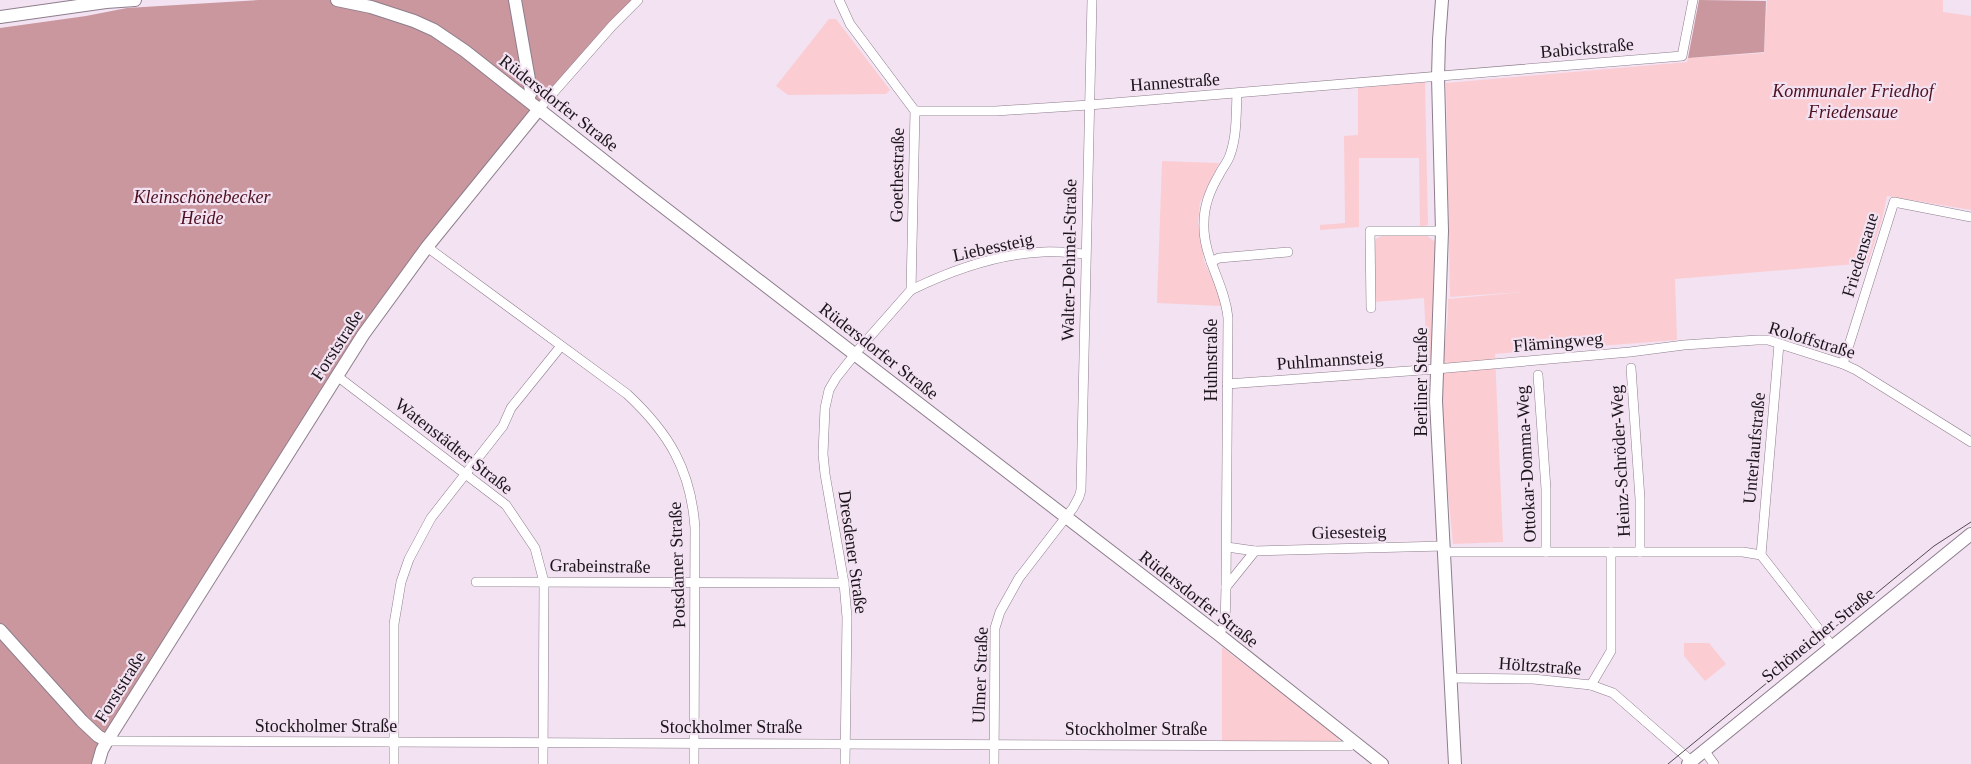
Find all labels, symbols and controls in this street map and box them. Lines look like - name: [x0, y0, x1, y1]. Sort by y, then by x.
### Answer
- street label: Babickstraße: [1539, 34, 1635, 62]
- street label: Rüdersdorfer Straße: [496, 50, 622, 156]
- street label: Hannestraße: [1129, 69, 1221, 95]
- park label: Kommunaler Friedhof Friedensaue: [1771, 81, 1937, 122]
- street label: Goethestraße: [886, 127, 908, 223]
- street label: Walter-Dehmel-Straße: [1058, 179, 1080, 341]
- park label: Kleinschönebecker Heide: [133, 187, 271, 228]
- street label: Friedensaue: [1838, 210, 1882, 300]
- street label: Liebessteig: [951, 229, 1035, 265]
- street label: Rüdersdorfer Straße: [816, 298, 942, 404]
- street label: Forststraße: [307, 306, 367, 384]
- street label: Roloffstraße: [1766, 317, 1858, 363]
- street label: Huhnstraße: [1201, 319, 1221, 401]
- street label: Berliner Straße: [1411, 327, 1431, 437]
- street label: Flämingweg: [1512, 328, 1604, 356]
- street label: Puhlmannsteig: [1276, 346, 1384, 374]
- street label: Ottokar-Domma-Weg: [1512, 385, 1540, 543]
- street label: Heinz-Schröder-Weg: [1606, 385, 1634, 537]
- street label: Unterlaufstraße: [1739, 391, 1769, 505]
- street label: Watenstädter Straße: [391, 394, 517, 498]
- street label: Dresdener Straße: [834, 489, 872, 615]
- street label: Potsdamer Straße: [665, 501, 689, 629]
- street label: Giesesteig: [1311, 521, 1387, 543]
- street label: Rüdersdorfer Straße: [1136, 546, 1262, 652]
- street label: Grabeinstraße: [549, 555, 651, 577]
- street label: Schöneicher Straße: [1758, 583, 1878, 687]
- street label: Ulmer Straße: [968, 626, 992, 724]
- street label: Forststraße: [90, 648, 150, 726]
- street label: Höltzstraße: [1498, 653, 1582, 679]
- street label: Stockholmer Straße: [255, 716, 397, 736]
- street label: Stockholmer Straße: [660, 717, 802, 737]
- street label: Stockholmer Straße: [1065, 719, 1207, 739]

